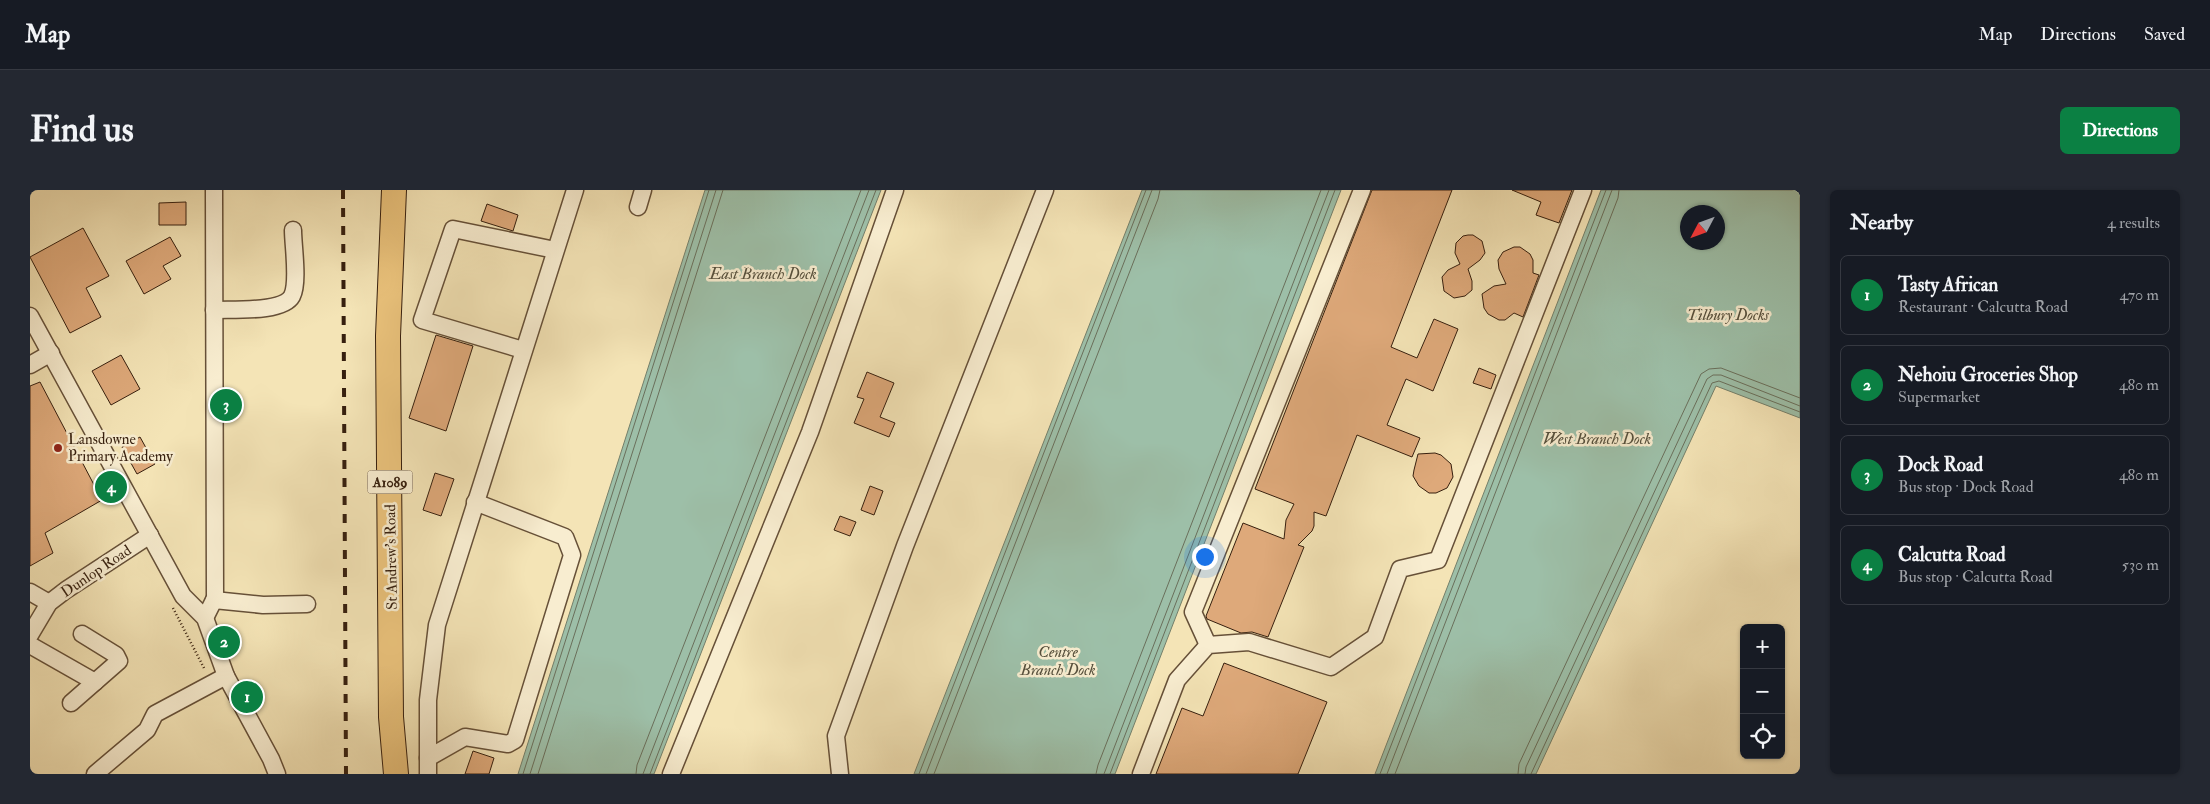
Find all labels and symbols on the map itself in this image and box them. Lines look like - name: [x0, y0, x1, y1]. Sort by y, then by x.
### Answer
- north arrow: [1680, 205, 1725, 250]
- water label: East Branch Dock: [708, 264, 817, 284]
- water label: Tilbury Docks: [1687, 305, 1770, 325]
- pin: 3: [210, 386, 242, 424]
- water label: West Branch Dock: [1543, 429, 1652, 449]
- place label: Lansdowne Primary Academy: [68, 430, 173, 466]
- marker: Lansdowne Primary Academy: [52, 442, 64, 454]
- pin: 4: [95, 468, 127, 506]
- road number: A1089: [368, 470, 412, 494]
- street label: St Andrew's Road: [381, 503, 402, 610]
- street label: Dunlop Road: [57, 541, 136, 603]
- your location: [1192, 544, 1218, 570]
- pin: 2: [208, 623, 240, 661]
- water label: Centre Branch Dock: [1019, 642, 1096, 680]
- pin: 1: [231, 678, 263, 716]

